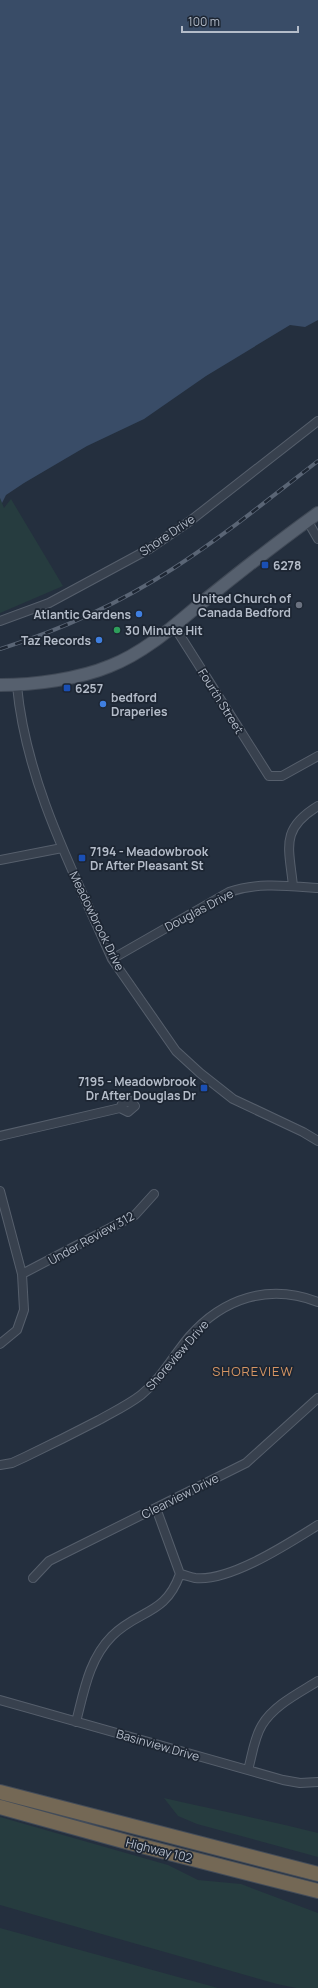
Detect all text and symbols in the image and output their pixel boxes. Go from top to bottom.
scale bar [182,8,298,34]
text: 100 m [188,13,220,30]
street label: Shore Drive [136,510,198,560]
place label: 6278 [273,557,301,574]
marker: 6278 [260,560,270,570]
place label: United Church of Canada Bedford [192,590,291,621]
marker: United Church of Canada Bedford [294,600,304,610]
place label: Atlantic Gardens [34,606,131,623]
marker: Atlantic Gardens [134,609,144,619]
place label: 30 Minute Hit [125,622,203,639]
marker: 30 Minute Hit [112,625,122,635]
place label: Taz Records [21,632,91,649]
marker: Taz Records [94,635,104,645]
street label: Fourth Street [194,665,248,737]
place label: 6257 [75,680,103,697]
marker: 6257 [62,683,72,693]
place label: bedford Draperies [111,689,168,720]
marker: bedford Draperies [98,699,108,709]
place label: 7194 - Meadowbrook Dr After Pleasant St [90,843,209,874]
marker: 7194 - Meadowbrook Dr After Pleasant St [77,853,87,863]
street label: Meadowbrook Drive [66,868,128,974]
street label: Douglas Drive [162,885,236,935]
place label: 7195 - Meadowbrook Dr After Douglas Dr [78,1073,197,1104]
marker: 7195 - Meadowbrook Dr After Douglas Dr [199,1083,209,1093]
street label: Under Review 312 [45,1207,137,1269]
street label: Shoreview Drive [142,1316,212,1394]
district label: SHOREVIEW [212,1362,294,1380]
street label: Clearview Drive [138,1469,222,1523]
street label: Basinview Drive [115,1725,201,1765]
street label: Highway 102 [124,1834,194,1867]

